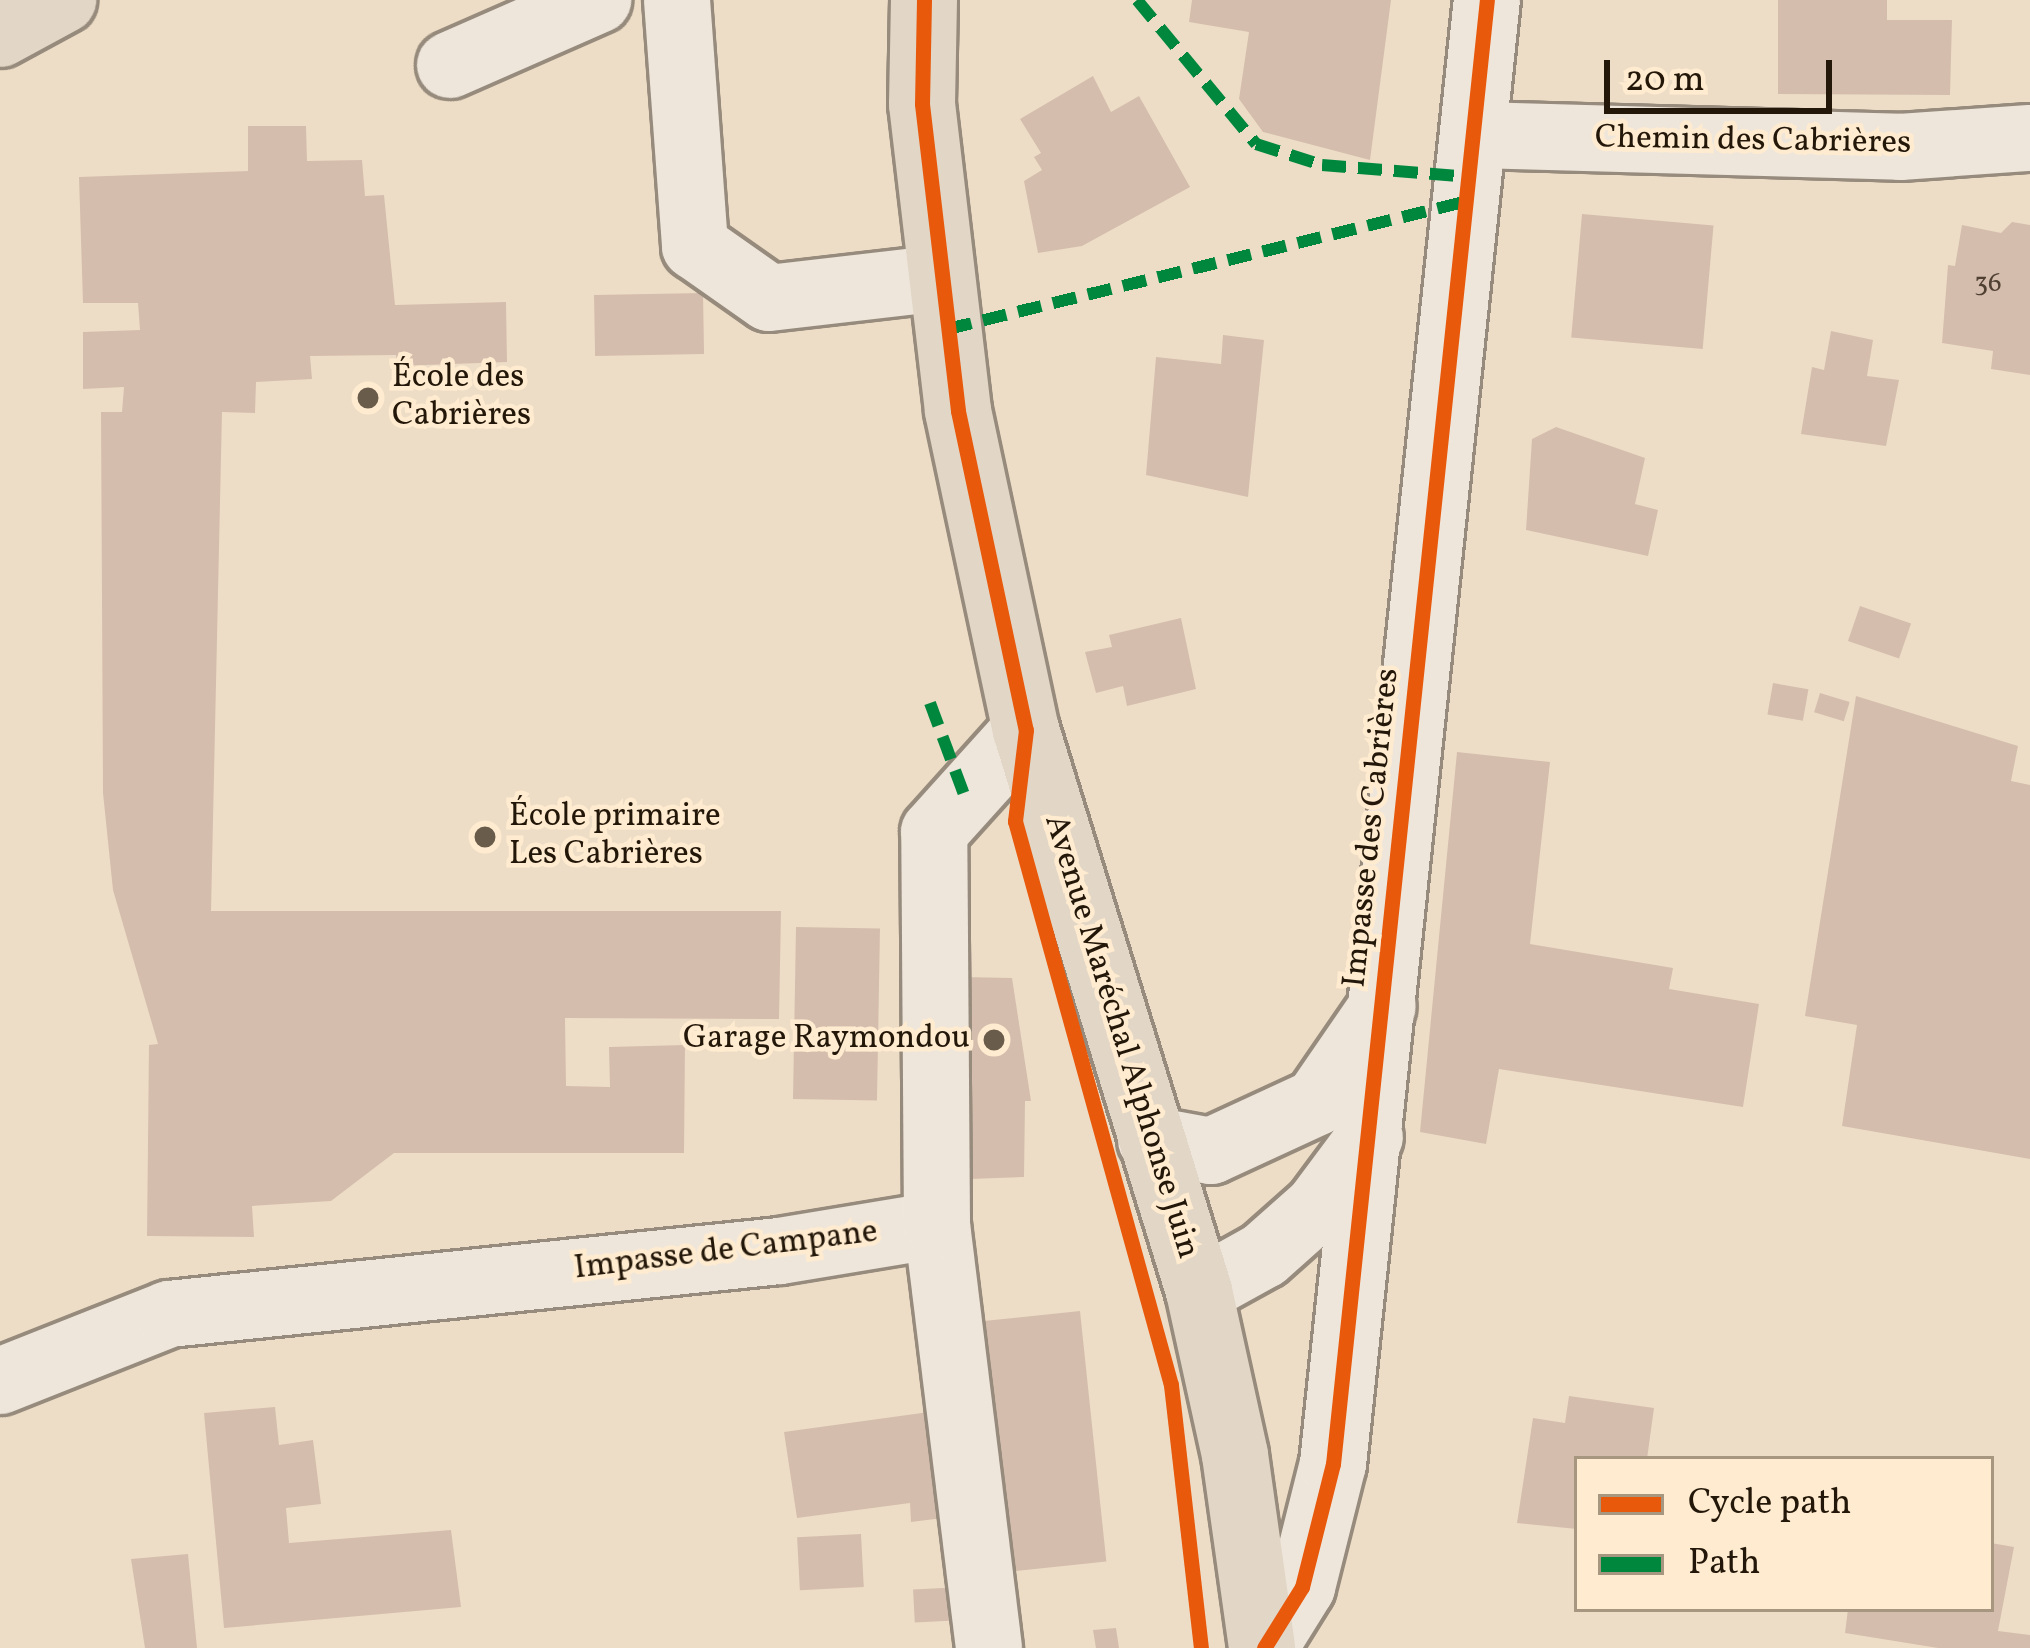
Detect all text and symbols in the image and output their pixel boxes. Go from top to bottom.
scale bar [1610,36,1838,110]
text: 20 m [1625,56,1705,106]
street label: Chemin des Cabrières [1595,119,1911,165]
house number: 36 [1974,269,2002,301]
place label: École des Cabrières [392,359,531,437]
marker: École des Cabrières [355,385,381,411]
street label: Impasse des Cabrières [1337,666,1409,990]
place label: École primaire Les Cabrières [509,798,721,876]
street label: Avenue Maréchal Alphonse Juin [1034,810,1206,1264]
marker: École primaire Les Cabrières [472,824,498,850]
place label: Garage Raymondou [683,1020,970,1060]
marker: Garage Raymondou [981,1027,1007,1053]
street label: Impasse de Campane [572,1214,880,1290]
legend [1574,1456,1994,1612]
text: Cycle path [1688,1479,1852,1529]
text: Path [1688,1539,1760,1589]

